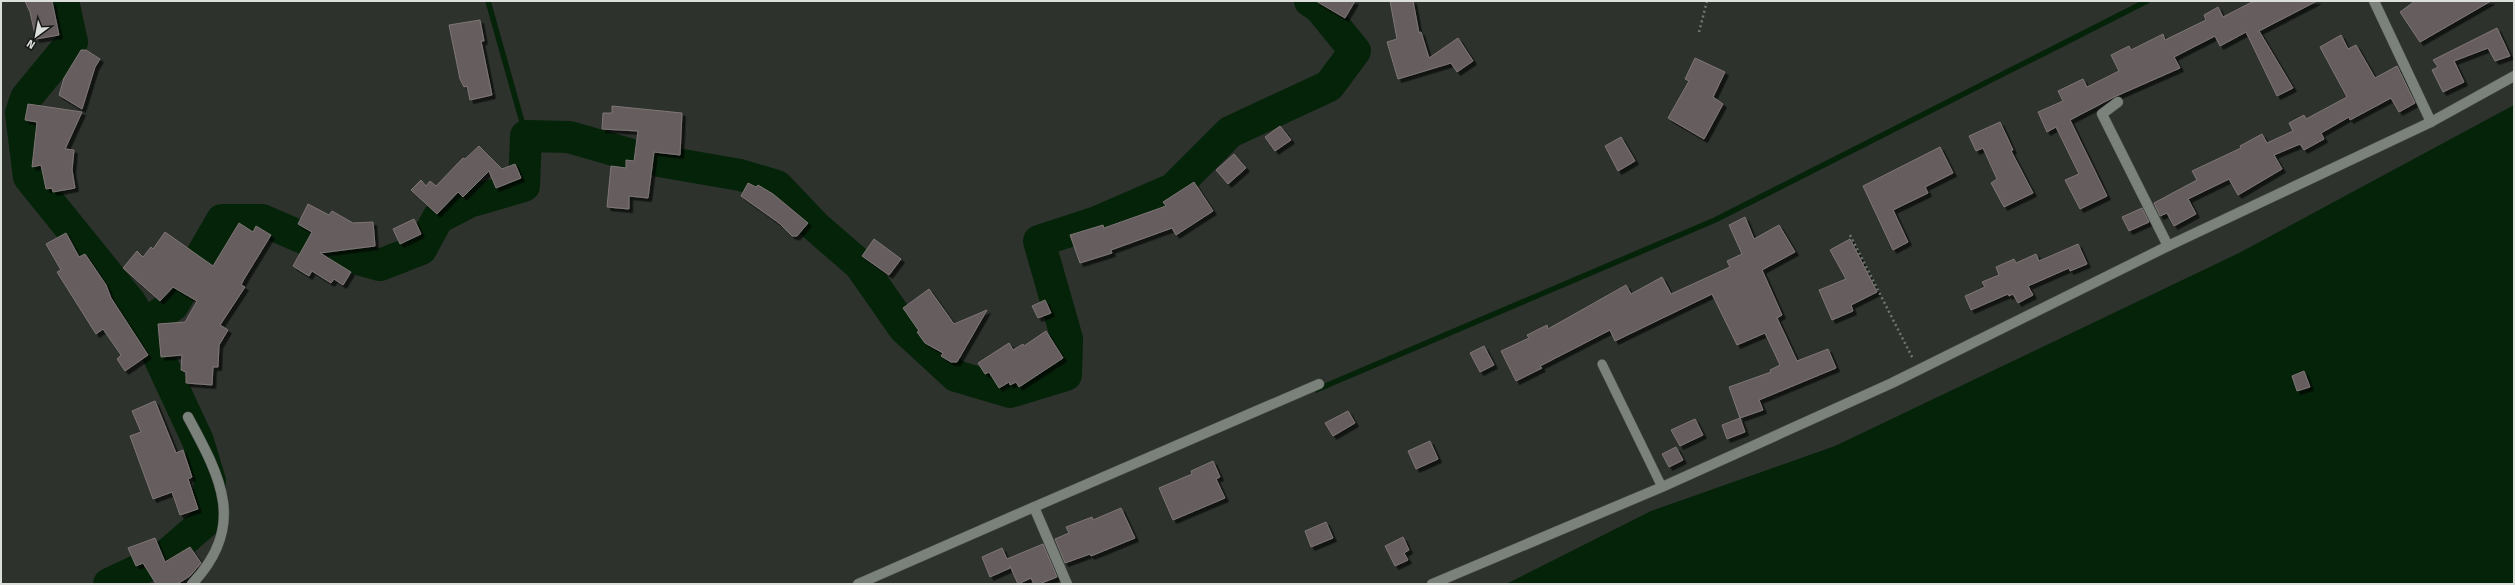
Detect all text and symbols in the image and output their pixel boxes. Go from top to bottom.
north arrow [16,16,56,56]
text: N [24,37,38,52]

